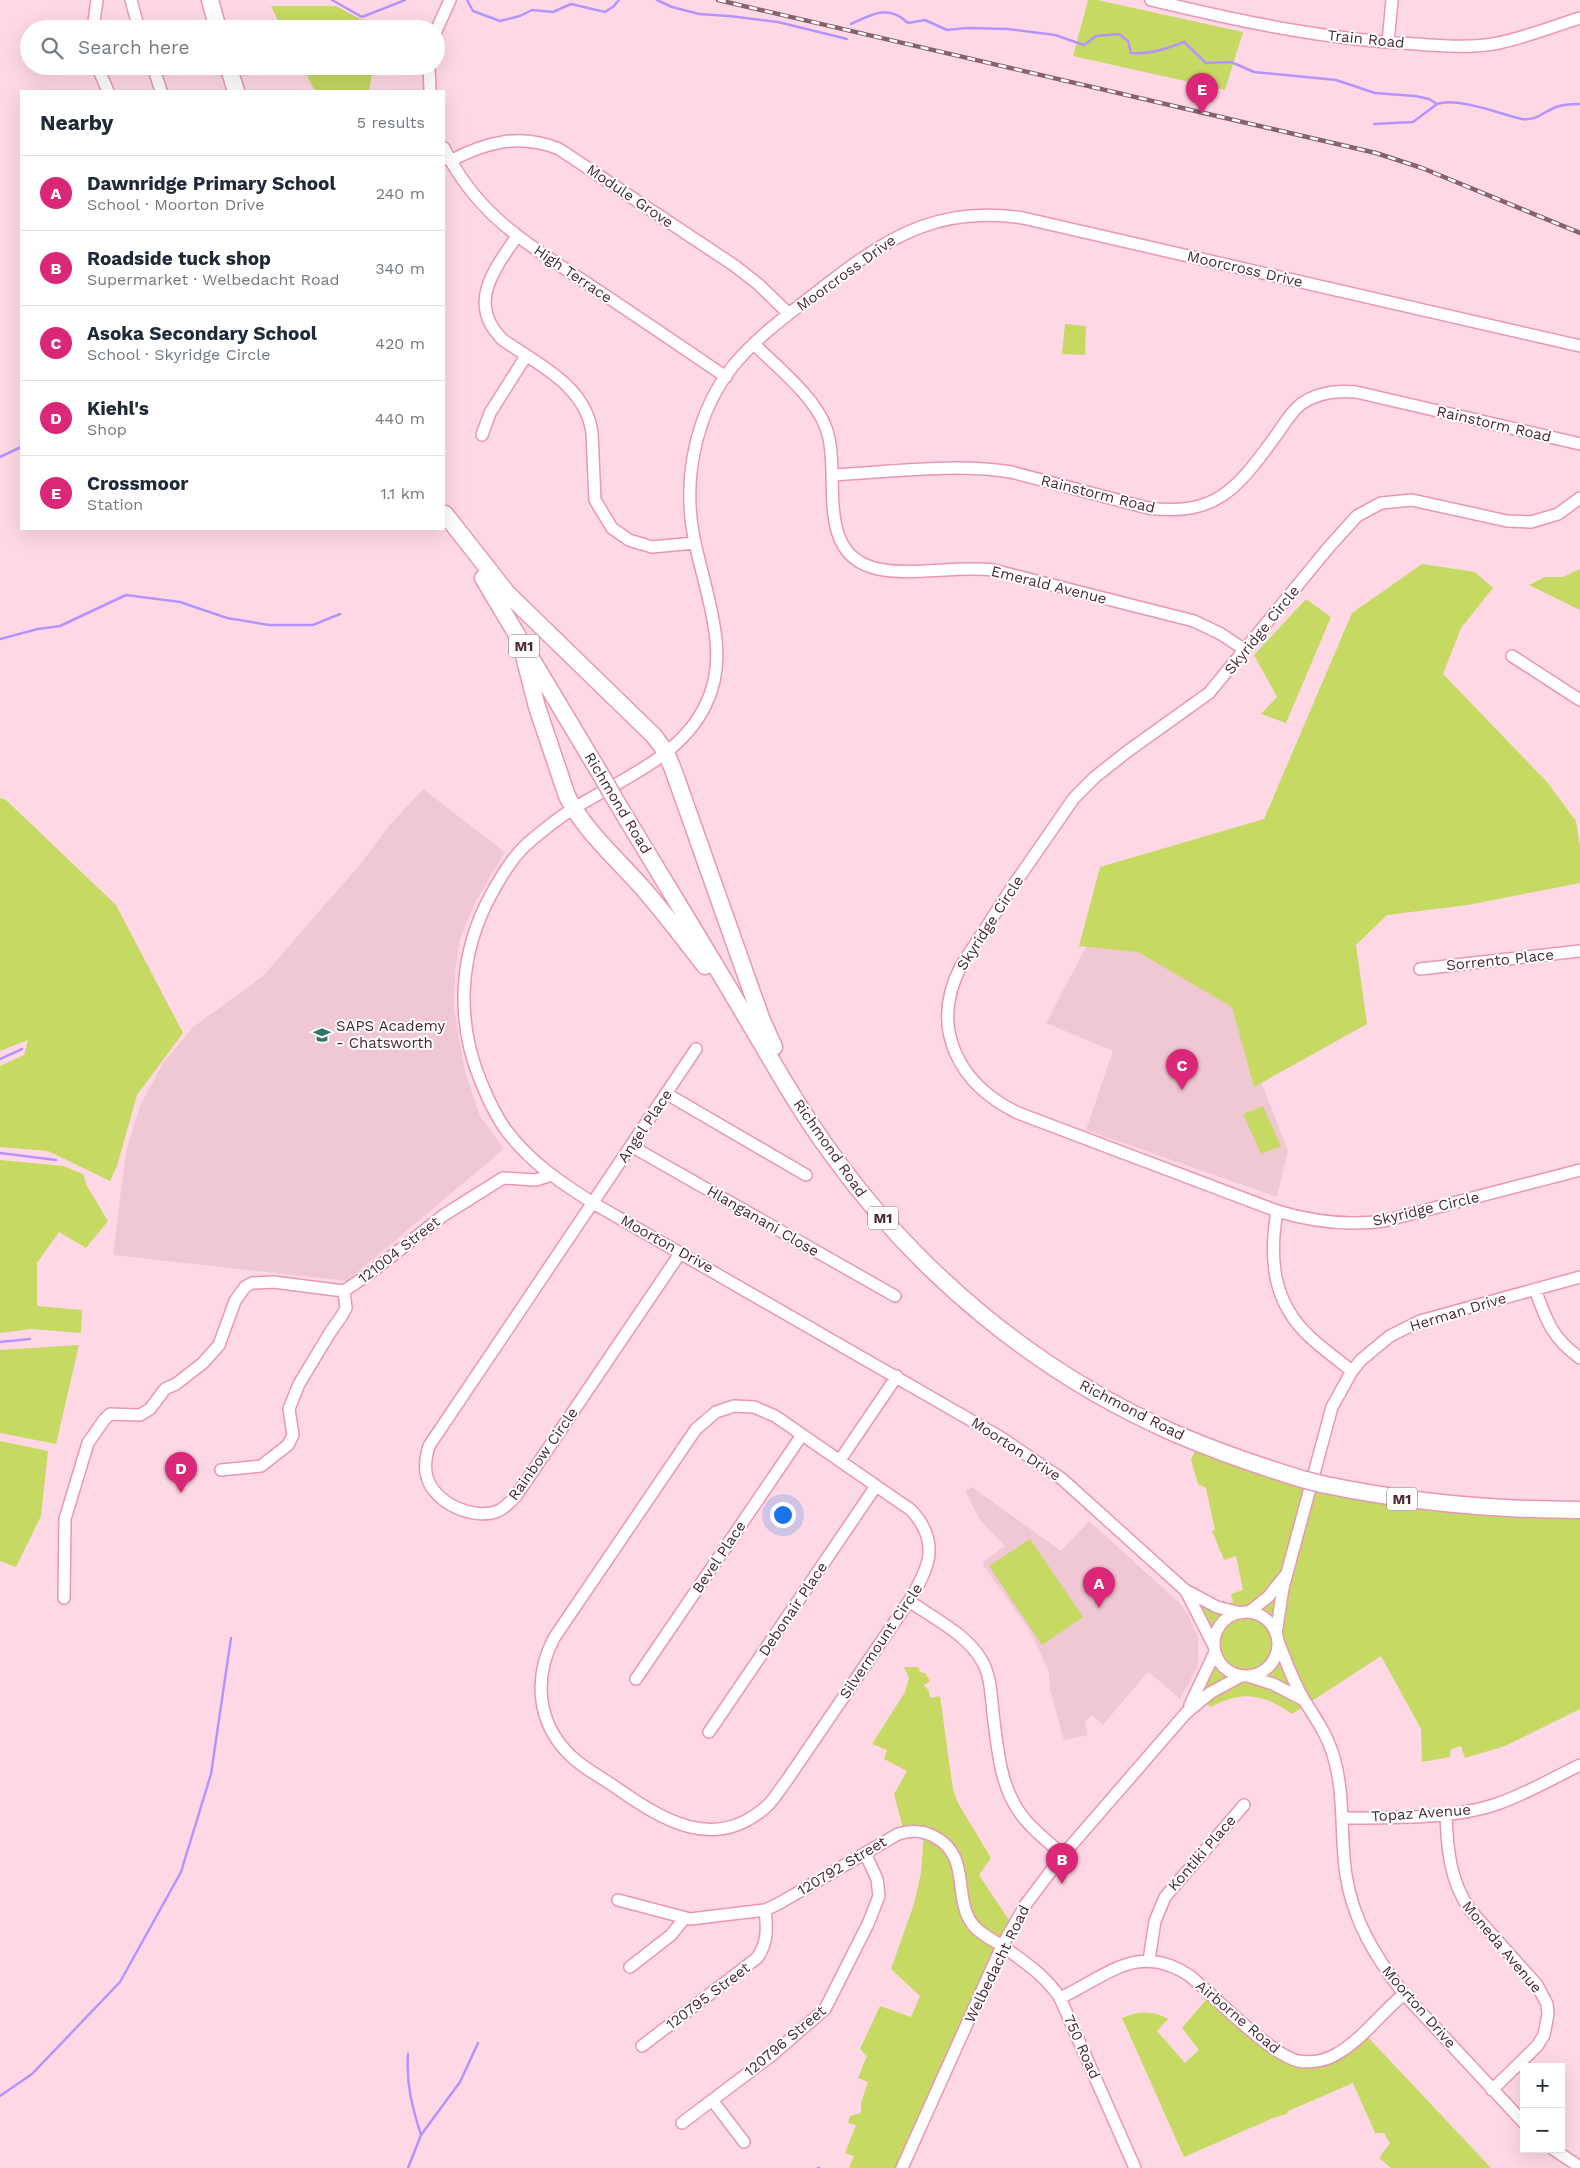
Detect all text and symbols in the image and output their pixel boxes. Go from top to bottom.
search box [20,20,445,75]
street label: Train Road [1327,26,1405,52]
icon: search [38,34,66,62]
text: Search here [78,36,189,59]
pin: E [1186,73,1218,114]
text: Nearby [40,110,113,135]
text: 5 results [357,113,425,132]
street label: Module Grove [583,160,677,232]
text: Dawnridge Primary School [87,172,336,195]
text: A [51,184,61,203]
text: 240 m [376,184,425,203]
text: School · Moorton Drive [87,195,264,214]
street label: Moorcross Drive [793,231,899,315]
street label: High Terrace [530,241,616,307]
text: Roadside tuck shop [87,247,271,270]
street label: Moorcross Drive [1185,247,1305,291]
text: B [51,259,61,278]
text: 340 m [375,259,425,278]
text: Supermarket · Welbedacht Road [87,270,340,289]
text: Asoka Secondary School [87,322,317,345]
text: C [51,334,61,353]
text: 420 m [375,334,425,353]
text: School · Skyridge Circle [87,345,270,364]
text: Kiehl's [87,397,149,420]
street label: Rainstorm Road [1435,402,1553,446]
text: D [50,409,62,428]
text: 440 m [375,409,425,428]
text: Shop [87,420,127,439]
street label: Rainstorm Road [1039,471,1157,517]
text: Crossmoor [87,472,188,495]
text: E [51,484,61,503]
text: 1.1 km [380,484,425,503]
text: Station [87,495,143,514]
street label: Emerald Avenue [989,562,1109,608]
street label: Skyridge Circle [1221,582,1303,678]
road number: M1 [509,634,539,658]
street label: Richmond Road [581,749,655,857]
street label: Skyridge Circle [953,872,1027,974]
street label: Sorrento Place [1445,945,1555,975]
place label: SAPS Academy - Chatsworth [336,1017,445,1052]
school or university icon: SAPS Academy - Chatsworth [312,1025,332,1045]
pin: C [1166,1049,1198,1090]
street label: Angel Place [614,1086,676,1166]
street label: Richmond Road [790,1096,870,1200]
street label: Hlanganani Close [704,1182,822,1260]
street label: Skyridge Circle [1371,1188,1481,1230]
road number: M1 [868,1206,898,1230]
street label: Moorton Drive [617,1211,717,1277]
street label: 121004 Street [355,1212,444,1287]
street label: Herman Drive [1407,1289,1509,1335]
street label: Richmond Road [1077,1376,1187,1444]
street label: Rainbow Circle [504,1404,582,1504]
street label: Moorton Drive [968,1413,1064,1485]
pin: D [165,1452,197,1493]
road number: M1 [1387,1488,1417,1510]
your location [770,1502,796,1528]
street label: Bevel Place [688,1517,750,1597]
street label: Debonair Place [755,1558,831,1660]
pin: A [1083,1567,1115,1608]
street label: Silvermount Circle [836,1580,926,1702]
street label: Topaz Avenue [1371,1801,1471,1825]
street label: Kontiki Place [1164,1811,1240,1895]
street label: 120792 Street [794,1832,890,1900]
pin: B [1046,1843,1078,1884]
street label: Moneda Avenue [1458,1897,1546,1997]
street label: Welbedacht Road [961,1902,1033,2026]
street label: 120795 Street [663,1958,754,2033]
street label: Moorton Drive [1378,1962,1460,2052]
street label: Airborne Road [1192,1977,1284,2057]
street label: 120796 Street [741,2001,830,2080]
street label: 750 Road [1060,2012,1104,2082]
map controls [1520,2063,1565,2153]
button: + [1520,2063,1565,2108]
button: − [1520,2108,1565,2153]

